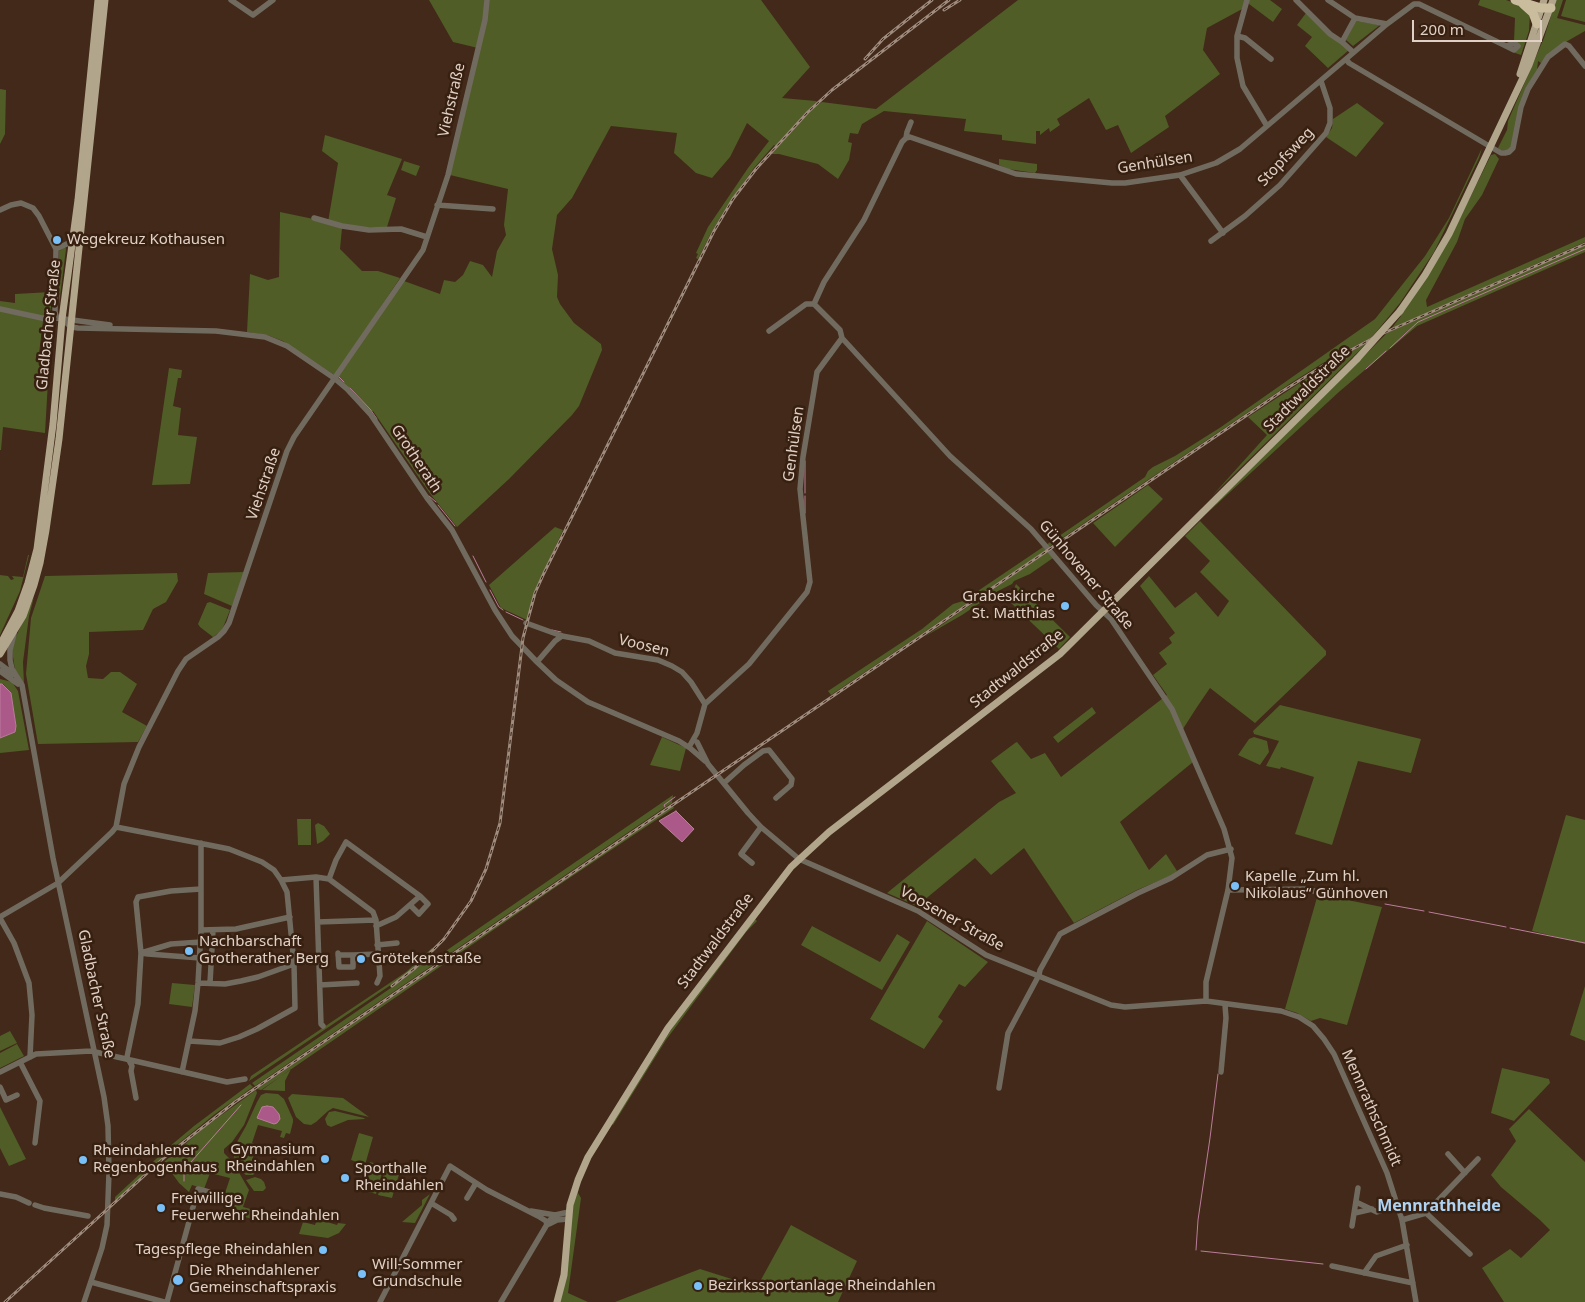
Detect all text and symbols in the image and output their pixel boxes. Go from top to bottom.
scale bar [1415,10,1545,42]
text: 200 m [1420,19,1464,39]
street label: Viehstraße [435,61,469,139]
street label: Stopfsweg [1254,124,1318,190]
street label: Genhülsen [1116,148,1194,178]
place label: Wegekreuz Kothausen [67,231,225,249]
marker: Wegekreuz Kothausen [51,234,63,246]
street label: Gladbacher Straße [33,259,65,391]
street label: Stadtwaldstraße [1260,342,1354,436]
street label: Genhülsen [780,405,808,483]
street label: Grotherath [387,422,445,496]
street label: Viehstraße [243,445,285,523]
street label: Günhovener Straße [1035,517,1137,633]
place label: Grabeskirche St. Matthias [962,588,1055,623]
marker: Grabeskirche St. Matthias [1059,600,1071,612]
street label: Stadtwaldstraße [967,626,1067,712]
street label: Voosen [617,631,671,661]
place label: Kapelle „Zum hl. Nikolaus“ Günhoven [1245,868,1388,903]
marker: Kapelle „Zum hl. Nikolaus“ Günhoven [1229,880,1241,892]
street label: Voosener Straße [897,883,1007,955]
street label: Stadtwaldstraße [674,890,758,992]
street label: Gladbacher Straße [74,928,118,1060]
place label: Nachbarschaft Grotherather Berg [199,933,329,968]
marker: Nachbarschaft Grotherather Berg [183,945,195,957]
place label: Grötekenstraße [371,950,481,968]
marker: Grötekenstraße [355,953,367,965]
street label: Mennrathschmidt [1337,1047,1405,1169]
place label: Gymnasium Rheindahlen [226,1141,315,1176]
place label: Rheindahlener Regenbogenhaus [93,1142,217,1177]
marker: Gymnasium Rheindahlen [319,1153,331,1165]
marker: Rheindahlener Regenbogenhaus [77,1154,89,1166]
place label: Sporthalle Rheindahlen [355,1160,444,1195]
marker: Sporthalle Rheindahlen [339,1172,351,1184]
place label: Freiwillige Feuerwehr Rheindahlen [171,1190,339,1225]
district label: Mennrathheide [1377,1196,1501,1216]
marker: Freiwillige Feuerwehr Rheindahlen [155,1202,167,1214]
place label: Tagespflege Rheindahlen [136,1241,313,1259]
marker: Tagespflege Rheindahlen [317,1244,329,1256]
place label: Will-Sommer Grundschule [372,1256,462,1291]
place label: Die Rheindahlener Gemeinschaftspraxis [189,1262,336,1297]
marker: Will-Sommer Grundschule [356,1268,368,1280]
marker: Die Rheindahlener Gemeinschaftspraxis [171,1273,185,1287]
place label: Bezirkssportanlage Rheindahlen [708,1277,936,1295]
marker: Bezirkssportanlage Rheindahlen [692,1280,704,1292]

